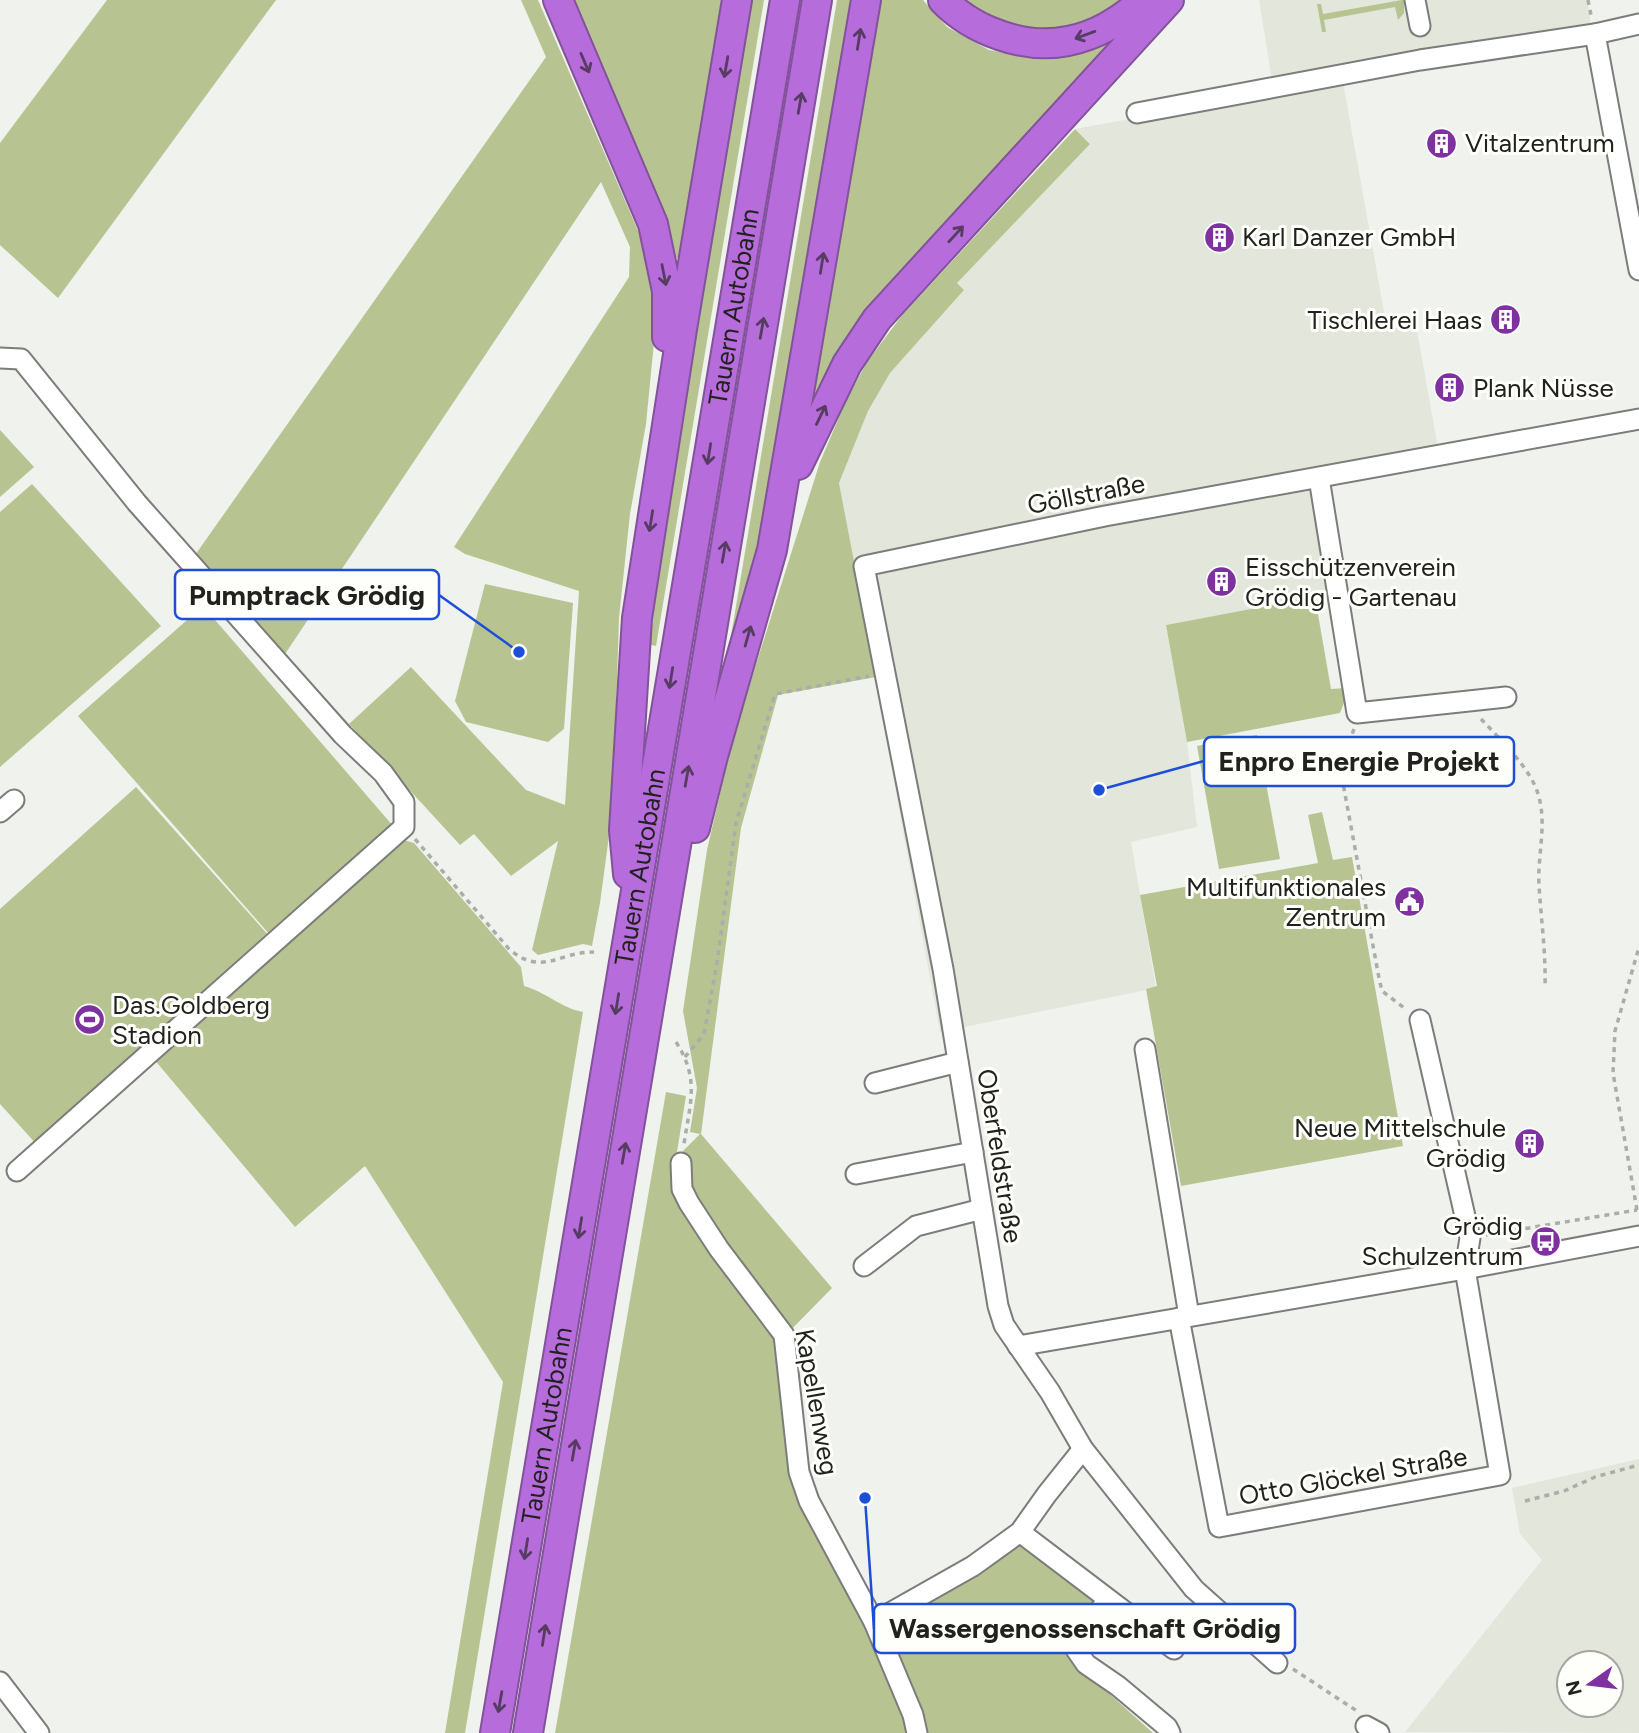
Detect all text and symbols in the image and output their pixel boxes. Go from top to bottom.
one-way arrow [853,28,866,50]
one-way arrow [1075,30,1097,42]
one-way arrow [579,51,592,73]
one-way arrow [719,55,732,78]
one-way arrow [794,92,807,115]
building icon: Vitalzentrum [1425,126,1459,160]
place label: Vitalzentrum [1465,127,1615,159]
street label: Tauern Autobahn [701,206,766,408]
building icon: Karl Danzer GmbH [1202,220,1236,254]
place label: Karl Danzer GmbH [1242,221,1456,253]
one-way arrow [947,226,964,243]
one-way arrow [816,252,829,275]
one-way arrow [657,264,671,286]
building icon: Tischlerei Haas [1488,303,1522,337]
place label: Tischlerei Haas [1307,304,1482,336]
one-way arrow [756,317,769,339]
building icon: Plank Nüsse [1433,371,1467,405]
place label: Plank Nüsse [1473,372,1614,404]
one-way arrow [815,405,829,426]
one-way arrow [702,442,715,465]
street label: Göllstraße [1024,467,1148,521]
one-way arrow [644,509,657,532]
one-way arrow [718,541,731,564]
place label: Eisschützenverein Grödig - Gartenau [1245,551,1457,613]
building icon: Eisschützenverein Grödig - Gartenau [1205,565,1239,599]
callout: Pumptrack Grödig [175,570,439,619]
text: Pumptrack Grödig [189,578,425,612]
one-way arrow [743,625,756,647]
one-way arrow [664,666,677,689]
callout: Enpro Energie Projekt [1204,737,1514,786]
text: Enpro Energie Projekt [1218,744,1500,778]
one-way arrow [681,765,694,788]
street label: Tauern Autobahn [608,766,672,968]
place label: Multifunktionales Zentrum [1186,871,1386,933]
public building icon: Multifunktionales Zentrum [1392,885,1426,919]
place label: Das.Goldberg Stadion [112,989,270,1051]
one-way arrow [610,992,623,1014]
sports icon: Das.Goldberg Stadion [72,1003,106,1037]
street label: Oberfeldstraße [970,1067,1030,1245]
place label: Neue Mittelschule Grödig [1294,1112,1506,1174]
building icon: Neue Mittelschule Grödig [1512,1126,1546,1160]
one-way arrow [618,1142,631,1165]
place label: Grödig Schulzentrum [1362,1210,1523,1272]
one-way arrow [573,1216,586,1239]
bus stop icon: Grödig Schulzentrum [1529,1224,1563,1258]
street label: Tauern Autobahn [514,1324,579,1526]
street label: Kapellenweg [788,1326,846,1478]
one-way arrow [568,1439,581,1462]
street label: Otto Glöckel Straße [1236,1440,1470,1512]
one-way arrow [519,1537,532,1560]
callout: Wassergenossenschaft Grödig [874,1604,1295,1653]
text: Wassergenossenschaft Grödig [889,1611,1281,1645]
one-way arrow [538,1624,551,1647]
north arrow [1555,1649,1625,1719]
text: N [1561,1678,1587,1698]
one-way arrow [493,1690,506,1713]

